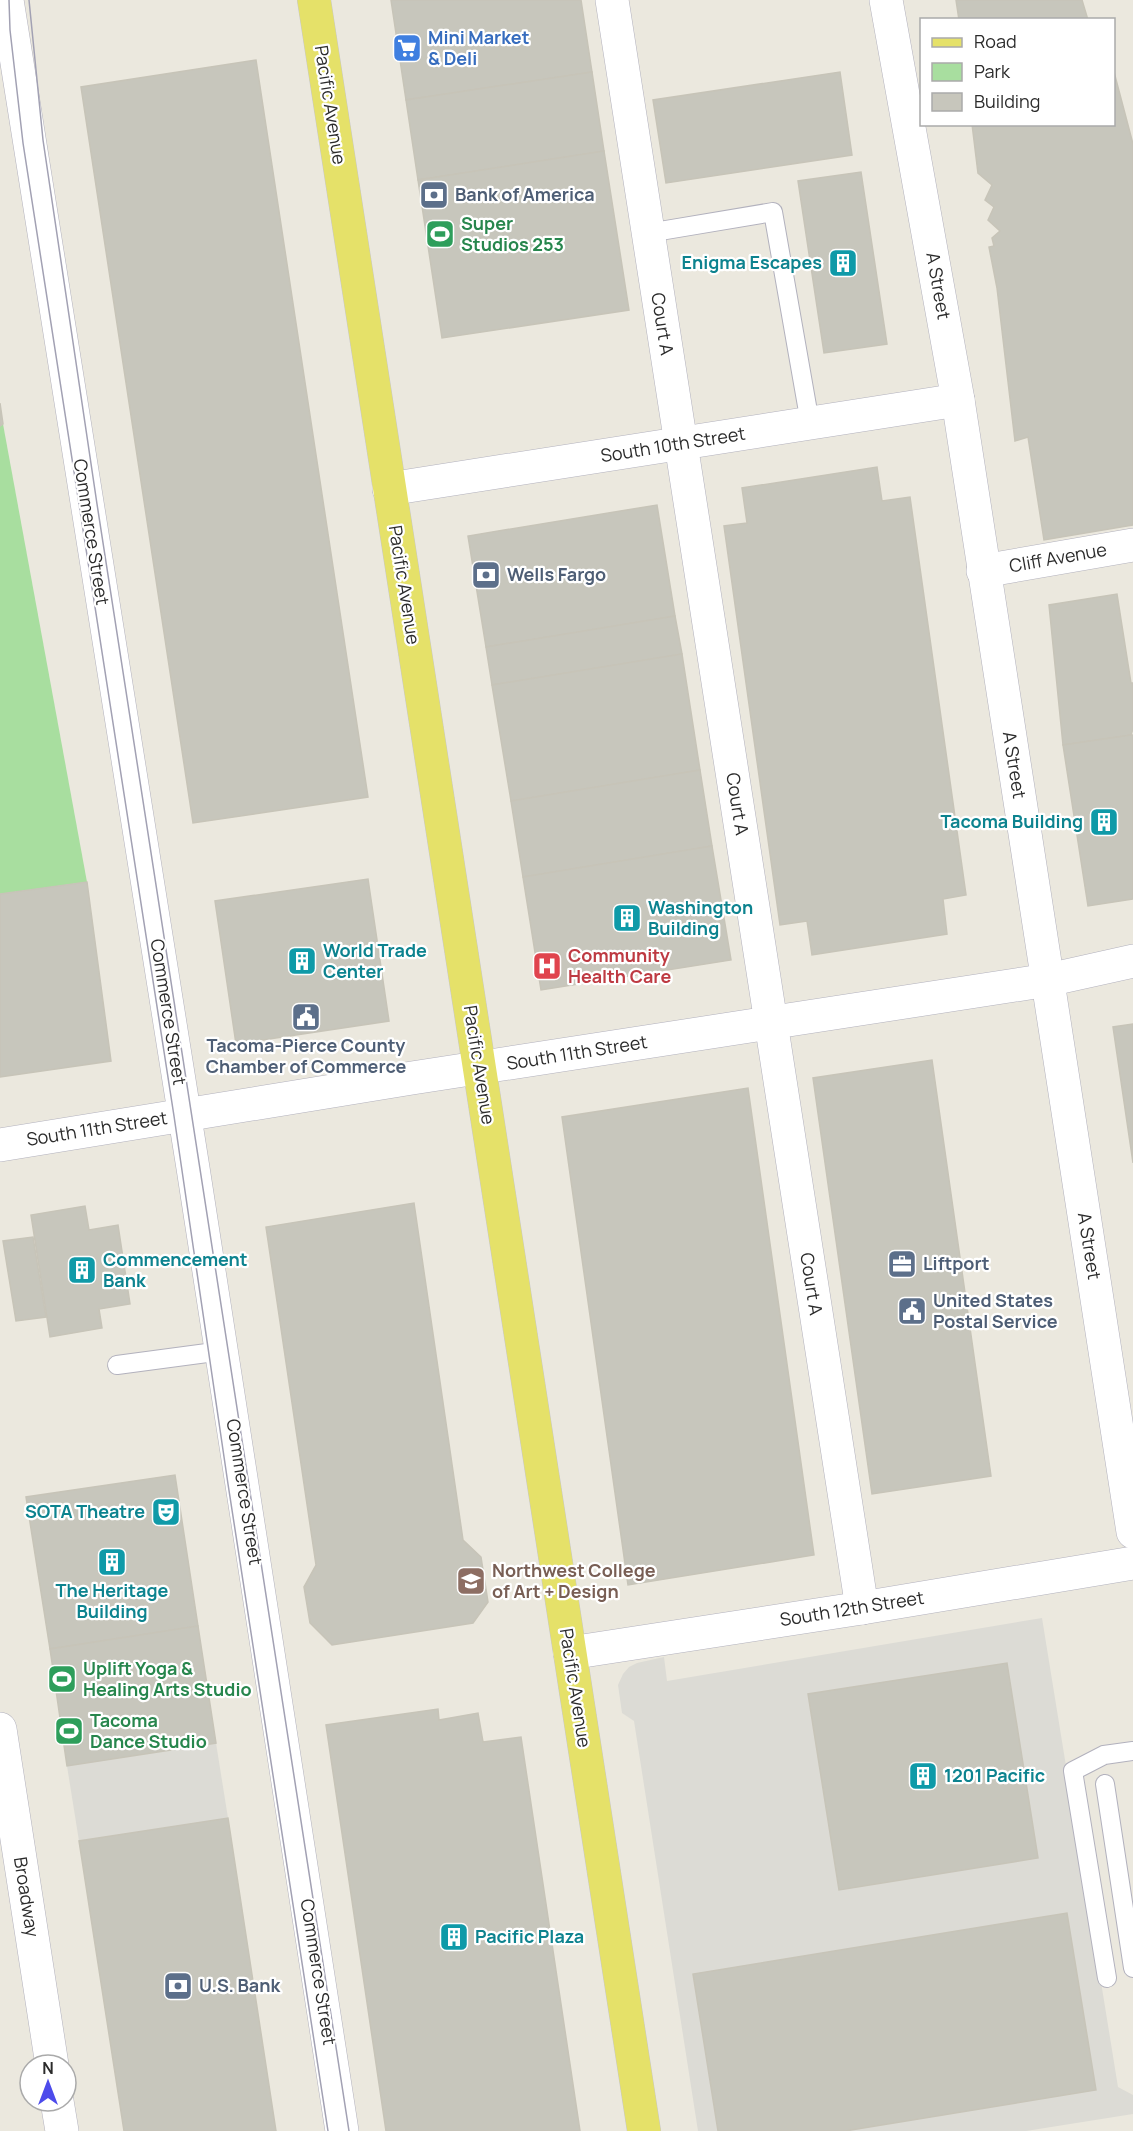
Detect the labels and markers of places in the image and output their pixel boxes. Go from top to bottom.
place label: Mini Market & Deli [428,25,529,70]
supermarket icon: Mini Market & Deli [391,32,423,64]
bank icon: Bank of America [418,179,450,211]
place label: Bank of America [455,182,595,206]
place label: Super Studios 253 [461,211,564,256]
sports icon: Super Studios 253 [424,218,456,250]
building icon: Enigma Escapes [827,247,859,279]
place label: Enigma Escapes [681,250,822,274]
bank icon: Wells Fargo [470,559,502,591]
place label: Wells Fargo [507,562,606,586]
building icon: Tacoma Building [1088,806,1120,838]
place label: Tacoma Building [940,809,1083,833]
place label: Washington Building [648,895,753,940]
building icon: Washington Building [611,902,643,934]
place label: World Trade Center [323,938,427,983]
place label: Community Health Care [568,943,671,988]
building icon: World Trade Center [286,945,318,977]
hospital icon: Community Health Care [531,950,563,982]
public building icon: Tacoma-Pierce County Chamber of Commerce [290,1001,322,1033]
place label: Tacoma-Pierce County Chamber of Commerce [206,1033,407,1078]
place label: Commencement Bank [103,1247,248,1292]
office icon: Liftport [886,1248,918,1280]
place label: Liftport [923,1251,989,1275]
building icon: Commencement Bank [66,1254,98,1286]
place label: United States Postal Service [933,1288,1058,1333]
public building icon: United States Postal Service [896,1295,928,1327]
theatre icon: SOTA Theatre [150,1496,182,1528]
place label: SOTA Theatre [25,1499,145,1523]
building icon: The Heritage Building [96,1546,128,1578]
place label: Northwest College of Art + Design [492,1558,656,1603]
school or university icon: Northwest College of Art + Design [455,1565,487,1597]
place label: The Heritage Building [56,1578,169,1623]
place label: Uplift Yoga & Healing Arts Studio [83,1656,252,1701]
sports icon: Uplift Yoga & Healing Arts Studio [46,1663,78,1695]
place label: Tacoma Dance Studio [90,1708,207,1753]
sports icon: Tacoma Dance Studio [53,1715,85,1747]
building icon: 1201 Pacific [907,1760,939,1792]
place label: 1201 Pacific [944,1763,1045,1787]
building icon: Pacific Plaza [438,1921,470,1953]
place label: Pacific Plaza [475,1924,584,1948]
bank icon: U.S. Bank [162,1970,194,2002]
place label: U.S. Bank [199,1973,281,1997]

